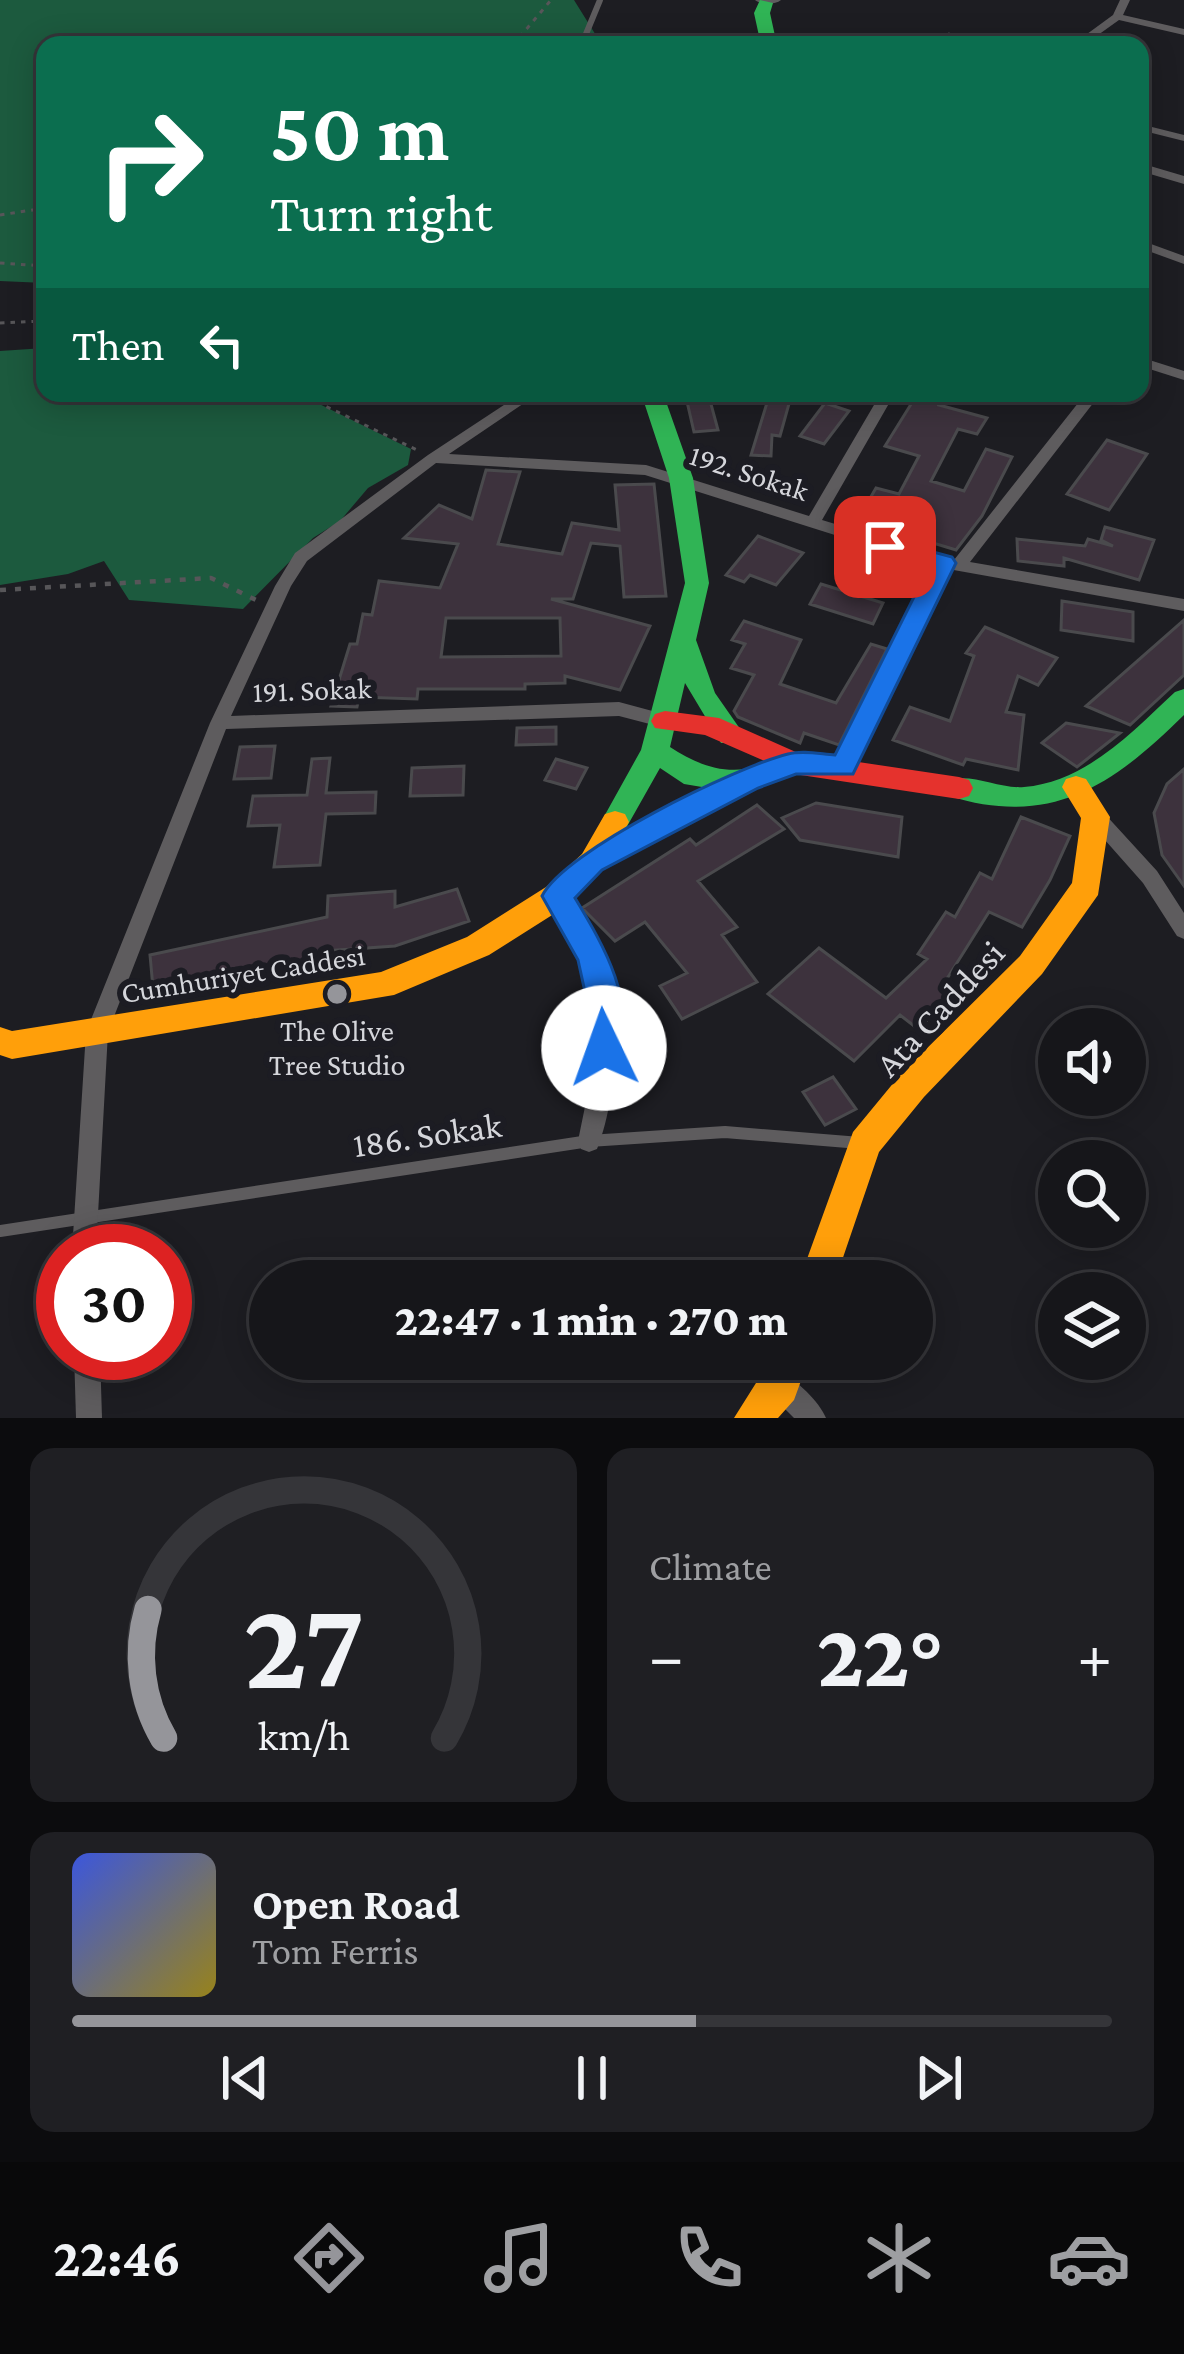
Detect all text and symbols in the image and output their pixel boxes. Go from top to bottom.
icon: right [72,84,228,240]
text: 50 m [270,85,449,178]
text: Turn right [270,183,492,243]
icon: left [189,312,255,378]
text: Then [72,320,165,370]
street label: 192. Sokak [686,438,813,507]
pin [834,496,936,598]
icon: arrive [852,514,918,580]
street label: 191. Sokak [252,671,373,708]
street label: Ata Caddesi [867,933,1012,1085]
street label: Cumhuriyet Caddesi [119,938,367,1010]
marker: The Olive Tree Studio [324,981,350,1007]
position arrow [541,985,667,1111]
map controls [1038,1008,1146,1380]
button: sound [1038,1008,1146,1116]
place label: The Olive Tree Studio [269,1014,405,1081]
street label: 186. Sokak [350,1105,505,1165]
button: search [1038,1140,1146,1248]
speed limit sign: 30 [36,1224,192,1380]
button: layers [1038,1272,1146,1380]
text: 22:47 · 1 min · 270 m [395,1295,787,1345]
text: Climate [649,1545,772,1588]
text: 27 [243,1575,364,1714]
text: 22° [817,1605,944,1705]
text: − [649,1619,684,1692]
text: + [1077,1619,1112,1692]
text: km/h [257,1712,350,1759]
text: Open Road [252,1879,460,1929]
text: Tom Ferris [252,1929,418,1972]
icon: previous [212,2045,278,2111]
icon: pause [559,2045,625,2111]
icon: next [906,2045,972,2111]
icon: directions [287,2216,371,2300]
icon: music [477,2216,561,2300]
icon: phone [667,2216,751,2300]
icon: climate [857,2216,941,2300]
icon: car [1047,2216,1131,2300]
text: 22:46 [53,2228,181,2288]

